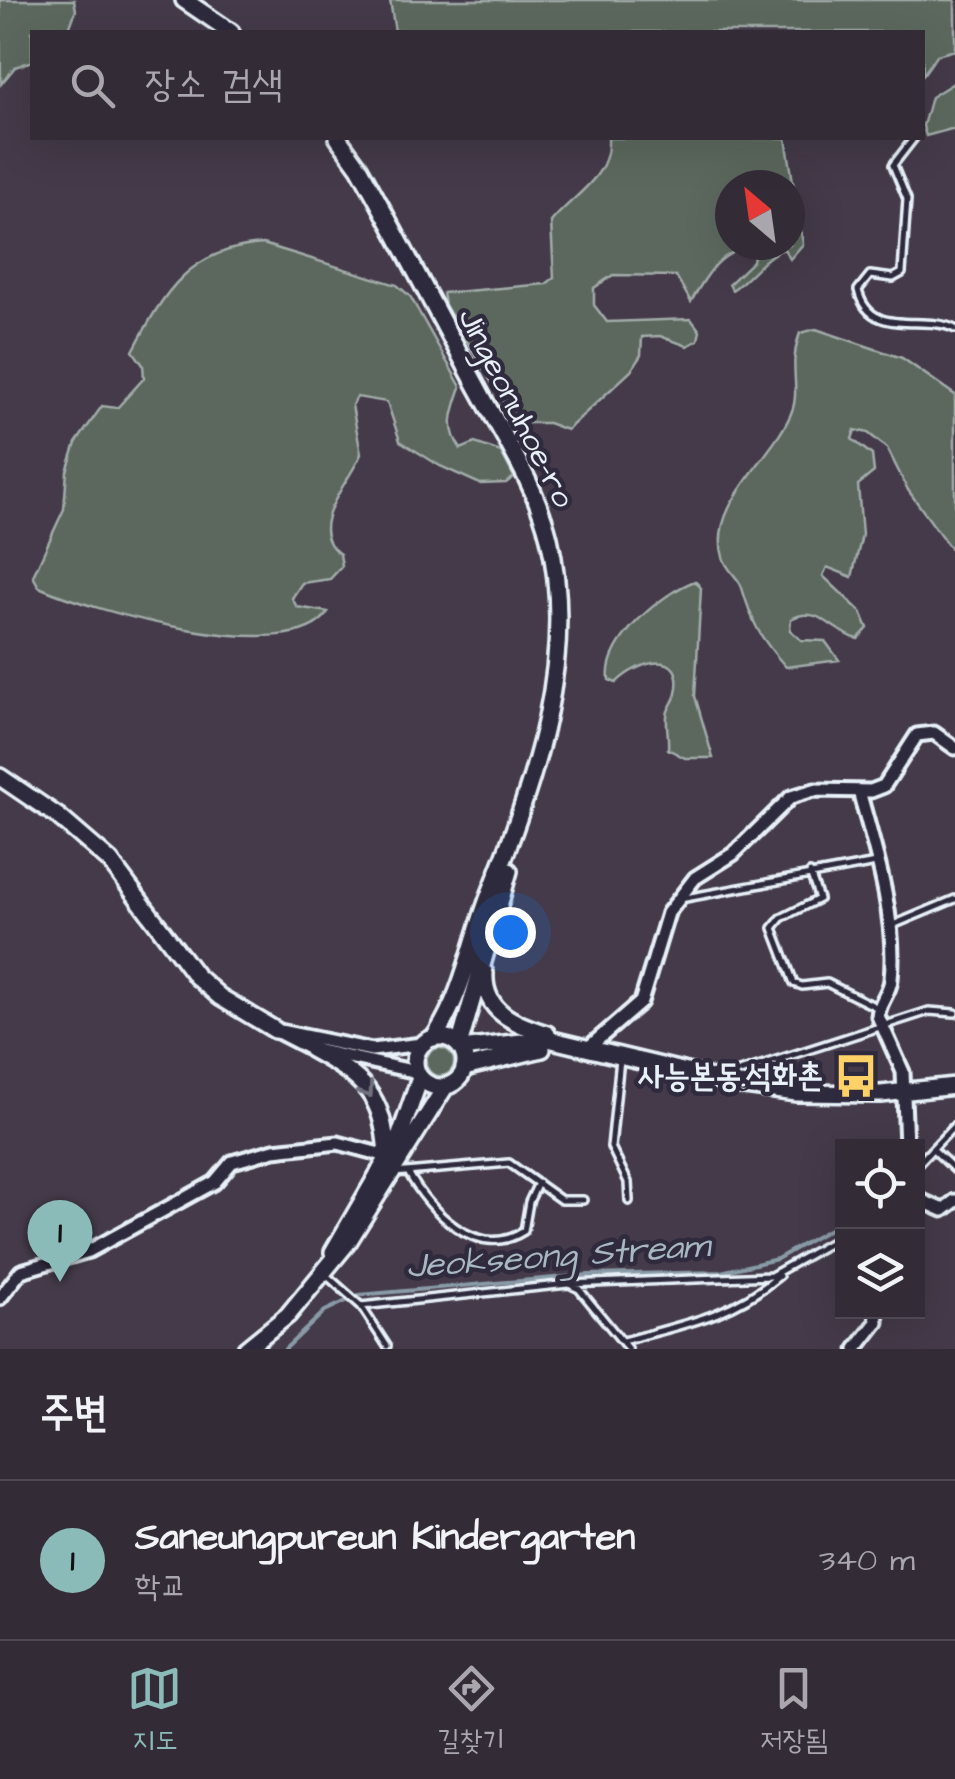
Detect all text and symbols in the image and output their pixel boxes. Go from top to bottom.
search box [30,30,925,140]
icon: search [65,58,120,113]
text: 장소 검색 [145,59,283,111]
north arrow [715,170,805,260]
street label: Jingeonuhoe-ro [446,300,586,516]
your location [485,907,536,958]
bus stop icon: 사능본동.석화촌 [832,1052,880,1100]
place label: 사능본동.석화촌 [637,1054,823,1099]
one-way arrow [355,1079,373,1098]
map controls [835,1139,925,1319]
button: locate [835,1139,925,1229]
pin: 1 [28,1200,92,1282]
water label: Jeokseong Stream [404,1221,715,1292]
button: layers [835,1229,925,1319]
text: 주변 [40,1385,108,1443]
text: Saneungpureun Kindergarten [135,1512,635,1564]
text: 1 [70,1538,75,1583]
text: 340 m [819,1538,915,1583]
text: 학교 [135,1564,187,1609]
tab: 지도 [127,1661,182,1760]
tab: 길찾기 [437,1661,505,1760]
tab: 저장됨 [760,1661,828,1760]

